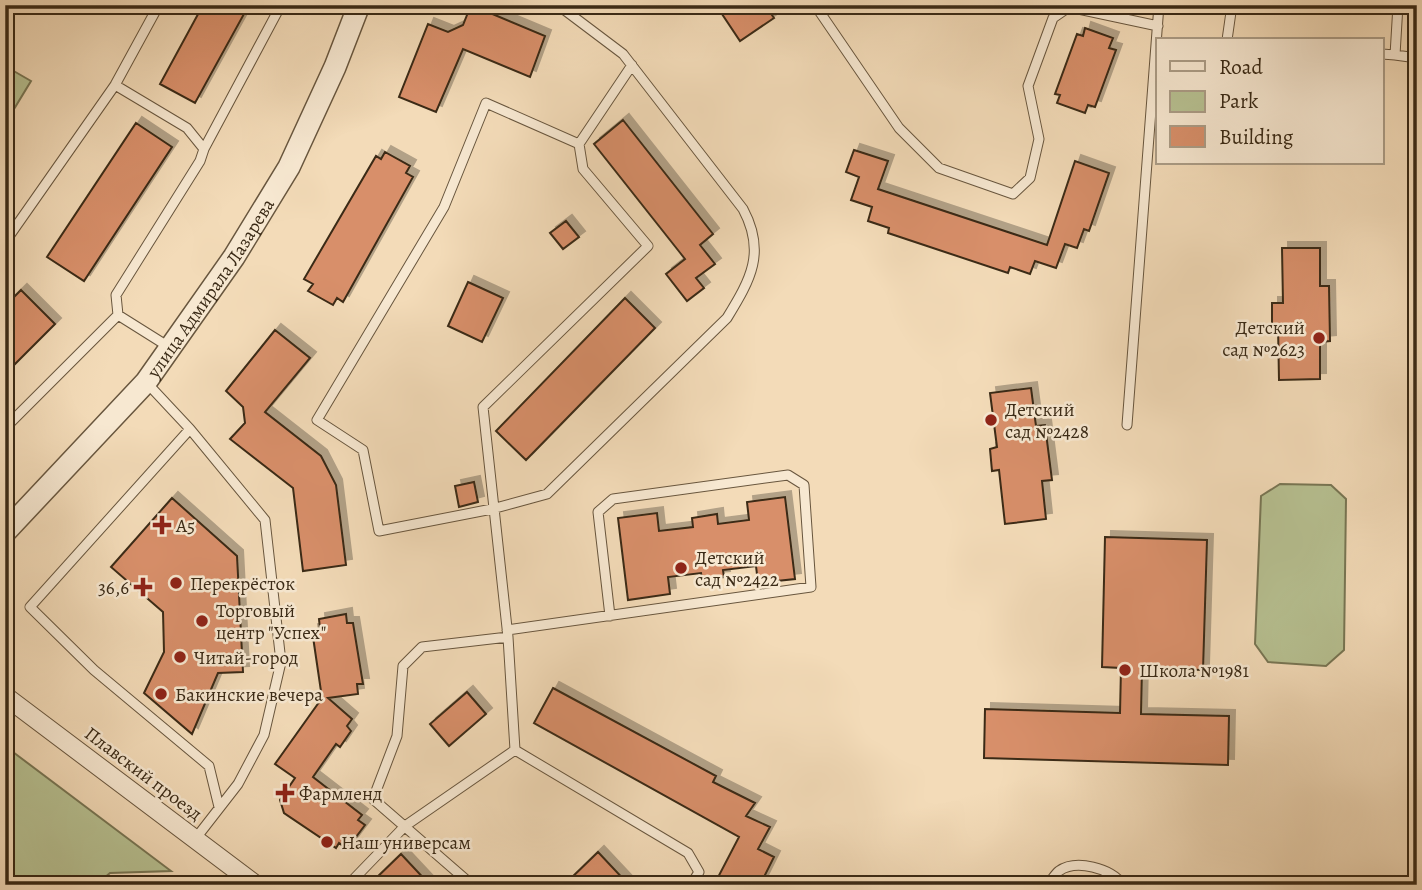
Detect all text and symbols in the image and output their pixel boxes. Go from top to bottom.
legend [1156,38,1384,164]
text: Road [1219,53,1263,81]
text: Park [1219,87,1259,115]
text: Building [1219,123,1294,151]
street label: улица Адмирала Лазарева [140,193,281,384]
place label: Детский сад №2623 [1222,315,1305,363]
marker: Детский сад №2623 [1311,330,1327,346]
place label: Детский сад №2428 [1005,397,1089,445]
marker: Детский сад №2428 [983,412,999,428]
place label: А5 [175,513,195,539]
marker: А5 [154,517,170,533]
place label: Детский сад №2422 [695,545,779,593]
marker: Детский сад №2422 [673,560,689,576]
place label: Перекрёсток [190,571,295,597]
place label: 36,6 [98,575,129,601]
marker: Перекрёсток [168,575,184,591]
marker: 36,6 [135,579,151,595]
place label: Торговый центр "Успех" [216,598,326,646]
marker: Торговый центр "Успех" [194,613,210,629]
place label: Читай-город [194,645,298,671]
marker: Читай-город [172,649,188,665]
place label: Школа №1981 [1139,658,1250,684]
marker: Школа №1981 [1117,662,1133,678]
place label: Бакинские вечера [175,682,323,708]
marker: Бакинские вечера [153,686,169,702]
street label: Плавский проезд [79,721,208,827]
place label: Фармленд [299,781,382,807]
marker: Фармленд [277,785,293,801]
place label: Наш универсам [341,830,471,856]
marker: Наш универсам [319,834,335,850]

